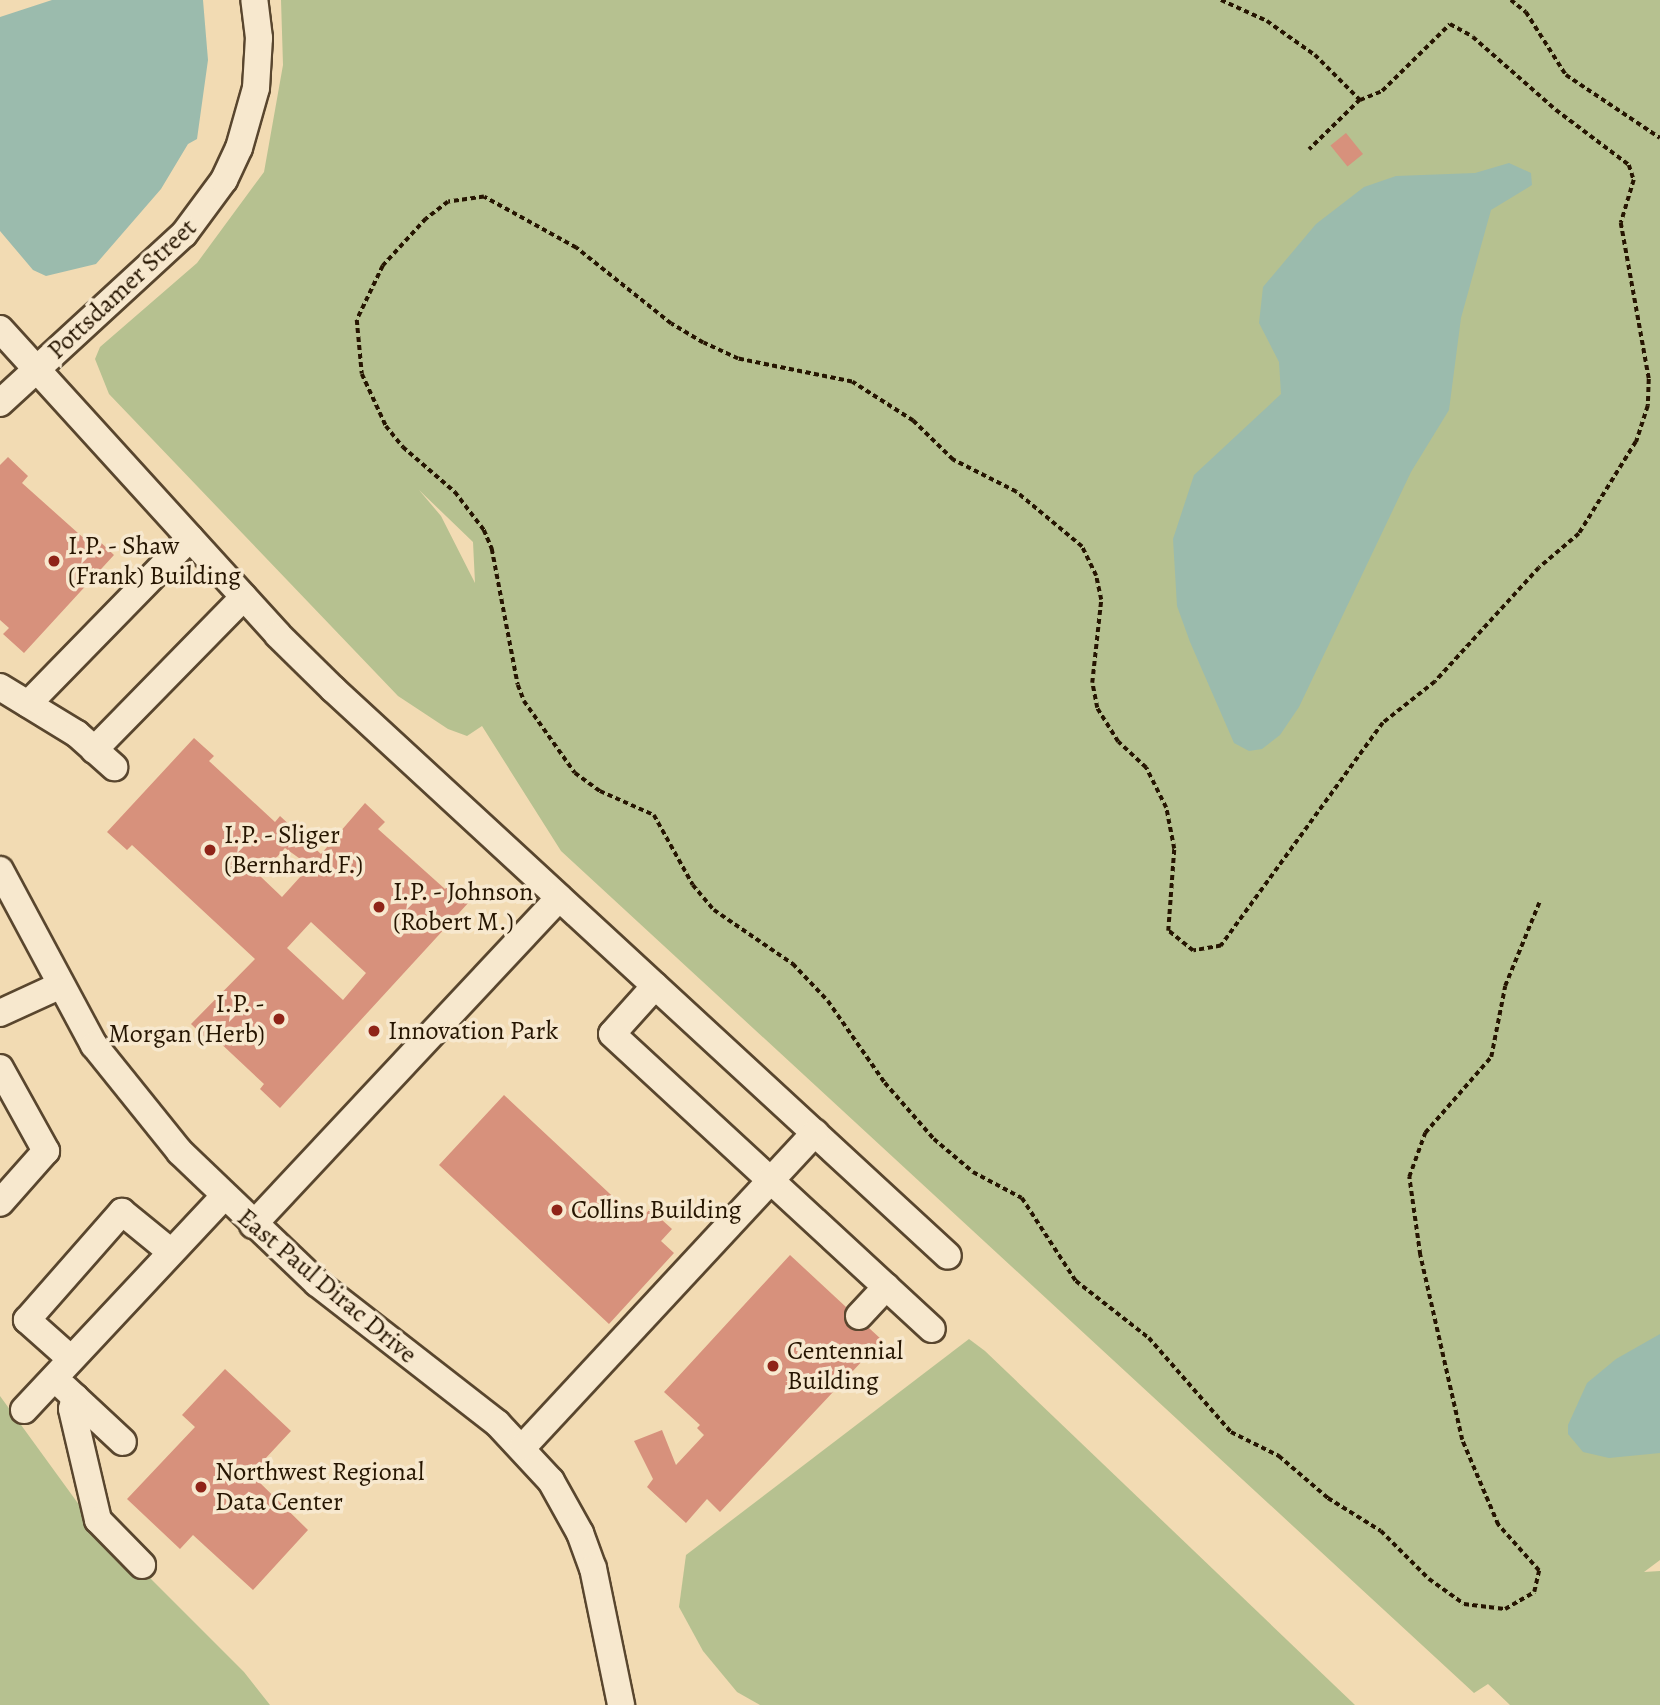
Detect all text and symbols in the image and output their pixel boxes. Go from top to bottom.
street label: Pottsdamer Street [41,212,203,366]
place label: I.P. - Shaw (Frank) Building [68,530,241,592]
marker: I.P. - Shaw (Frank) Building [46,553,62,569]
place label: I.P. - Sliger (Bernhard F.) [224,819,363,880]
marker: I.P. - Sliger (Bernhard F.) [202,842,218,858]
place label: I.P. - Johnson (Robert M.) [393,876,535,938]
marker: I.P. - Johnson (Robert M.) [371,899,387,915]
place label: I.P. - Morgan (Herb) [108,988,265,1050]
marker: I.P. - Morgan (Herb) [271,1011,287,1027]
place label: Innovation Park [388,1015,558,1047]
marker: Innovation Park [366,1023,382,1039]
place label: Collins Building [571,1194,741,1226]
street label: East Paul Dirac Drive [231,1202,423,1370]
marker: Collins Building [549,1202,565,1218]
place label: Centennial Building [787,1335,903,1396]
marker: Centennial Building [765,1358,781,1374]
place label: Northwest Regional Data Center [215,1456,424,1518]
marker: Northwest Regional Data Center [193,1479,209,1495]

